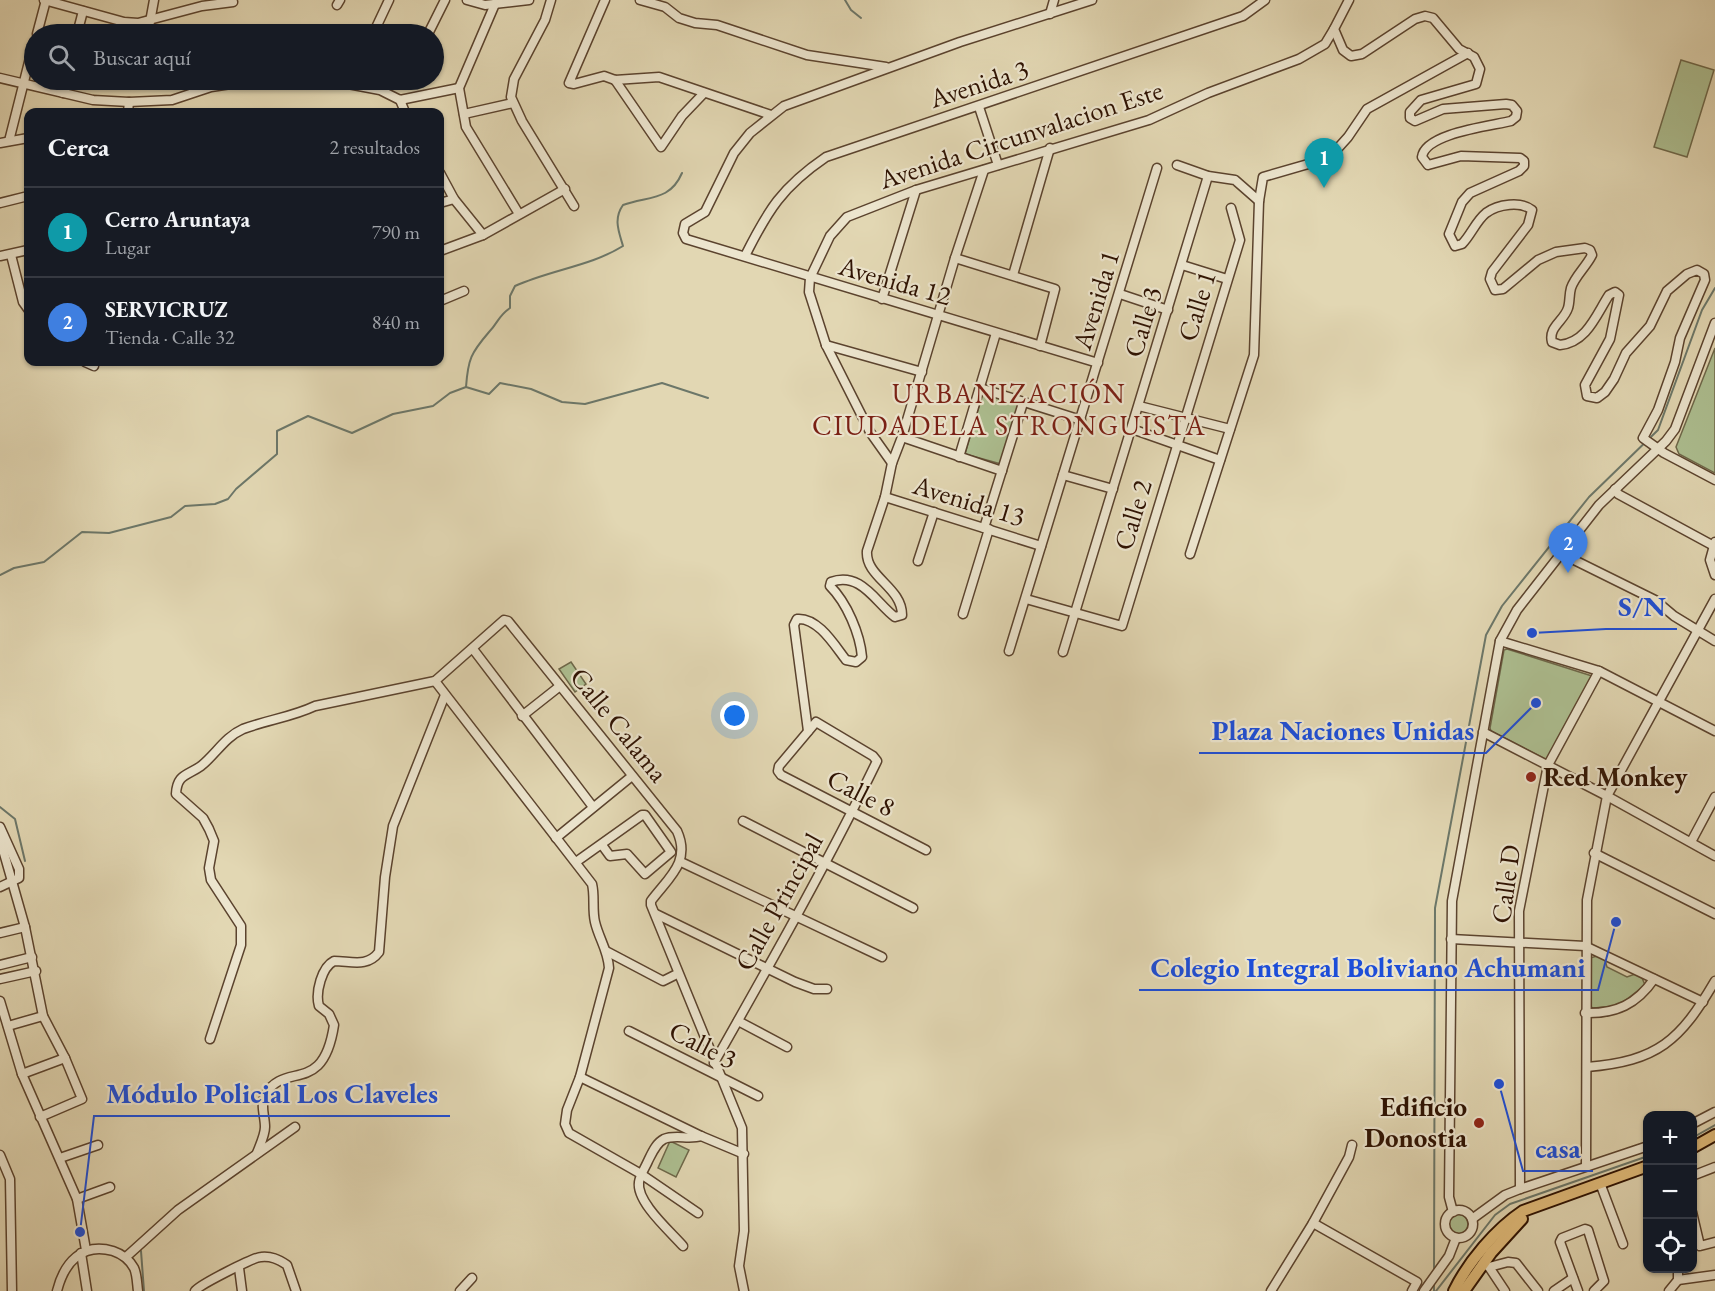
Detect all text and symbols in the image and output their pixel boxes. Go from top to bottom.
search box [24,24,444,90]
icon: search [45,41,78,74]
text: Buscar aquí [93,43,191,72]
street label: Avenida 3 [924,51,1033,116]
street label: Avenida Circunvalacion Este [874,72,1167,197]
text: Cerca [48,130,109,164]
text: 2 resultados [329,134,420,160]
pin: 1 [1304,138,1344,188]
text: Cerro Aruntaya [105,205,250,234]
text: 1 [62,219,73,245]
text: 790 m [372,219,420,245]
text: Lugar [105,234,151,260]
street label: Avenida 1 [1064,246,1127,355]
street label: Avenida 12 [834,248,955,313]
street label: Calle 1 [1169,266,1224,345]
street label: Calle 3 [1115,282,1170,361]
text: SERVICRUZ [105,295,228,324]
text: 2 [62,309,73,335]
text: 840 m [372,309,420,335]
text: Tienda · Calle 32 [105,324,235,350]
district label: URBANIZACIÓN CIUDADELA STRONGUISTA [812,375,1206,443]
street label: Avenida 13 [908,467,1029,534]
street label: Calle 2 [1105,475,1160,554]
pin: 2 [1548,524,1588,573]
callout: S/N [1606,583,1677,629]
text: S/N [1618,588,1666,624]
street label: Calle Calama [562,660,676,789]
your location [720,701,749,730]
callout: Plaza Naciones Unidas [1199,707,1486,753]
text: Plaza Naciones Unidas [1212,712,1474,748]
place label: Red Monkey [1543,759,1689,794]
street label: Calle 8 [821,761,901,824]
marker: Red Monkey [1524,770,1538,784]
street label: Calle Principal [726,827,831,977]
street label: Calle D [1483,842,1528,926]
callout: Colegio Integral Boliviano Achumani [1139,944,1598,990]
text: Colegio Integral Boliviano Achumani [1151,949,1586,985]
street label: Calle 3 [663,1013,743,1076]
callout: Módulo Policial Los Claveles [94,1070,450,1116]
text: Módulo Policial Los Claveles [106,1075,438,1111]
place label: Edificio Donostia [1364,1089,1467,1155]
map controls [1643,1111,1697,1273]
button: + [1643,1111,1697,1165]
marker: Edificio Donostia [1472,1116,1486,1130]
callout: casa [1523,1125,1593,1171]
text: casa [1535,1130,1582,1166]
button: − [1643,1165,1697,1219]
button: locate [1643,1219,1697,1273]

